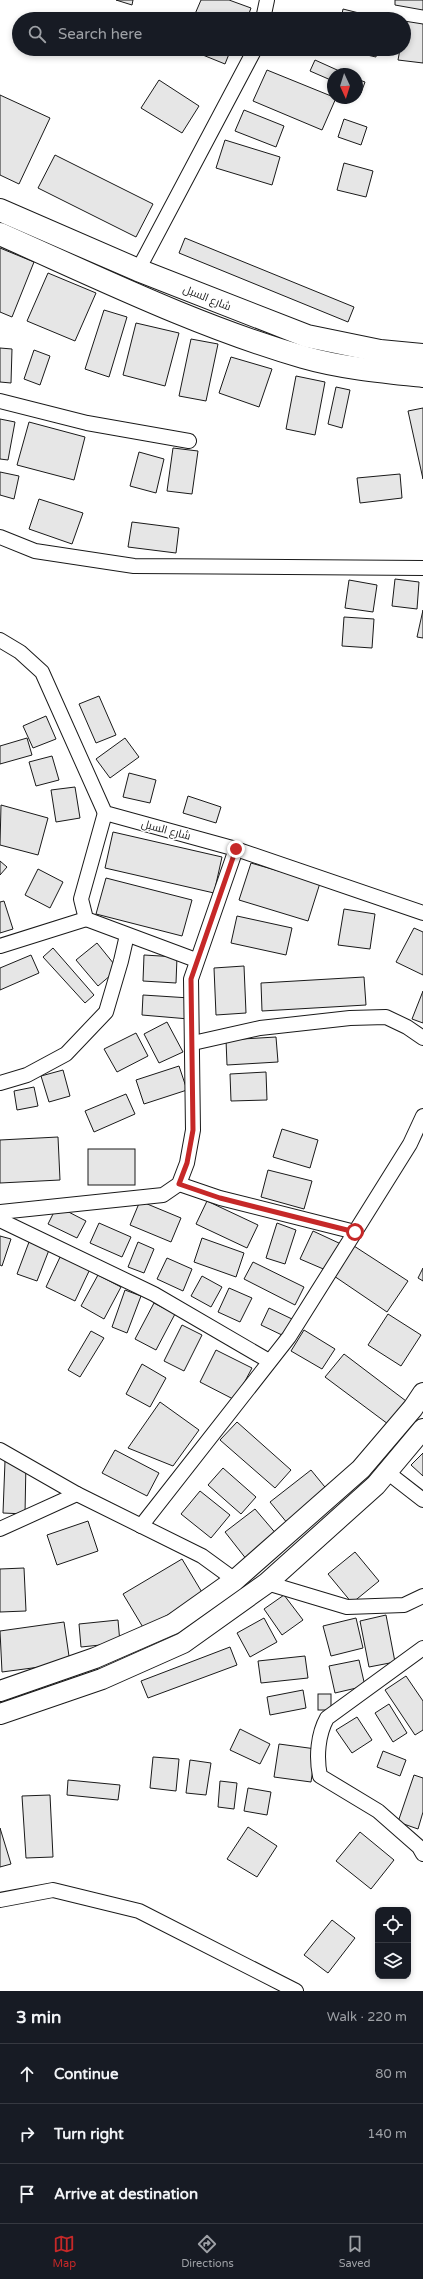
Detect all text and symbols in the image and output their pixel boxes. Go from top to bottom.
search box [12,12,411,56]
icon: search [26,23,48,45]
text: Search here [58,25,142,43]
north arrow [327,68,363,104]
street label: شارع السبل [181,283,233,314]
street label: شارع السبل [140,817,192,844]
route end [227,840,245,858]
route start [346,1223,364,1241]
map controls [375,1907,411,1979]
button: locate [375,1907,411,1943]
button: layers [375,1943,411,1979]
text: 3 min [16,2007,61,2028]
text: Walk · 220 m [327,2009,407,2025]
icon: ahead [16,2063,38,2085]
text: Continue [54,2065,118,2083]
text: 80 m [375,2066,407,2082]
icon: right [16,2123,38,2145]
text: Turn right [54,2125,124,2143]
text: 140 m [367,2126,407,2142]
icon: arrive [16,2183,38,2205]
text: Arrive at destination [54,2185,198,2203]
tab: Map [52,2233,76,2270]
tab: Directions [181,2233,234,2270]
tab: Saved [339,2233,371,2270]

